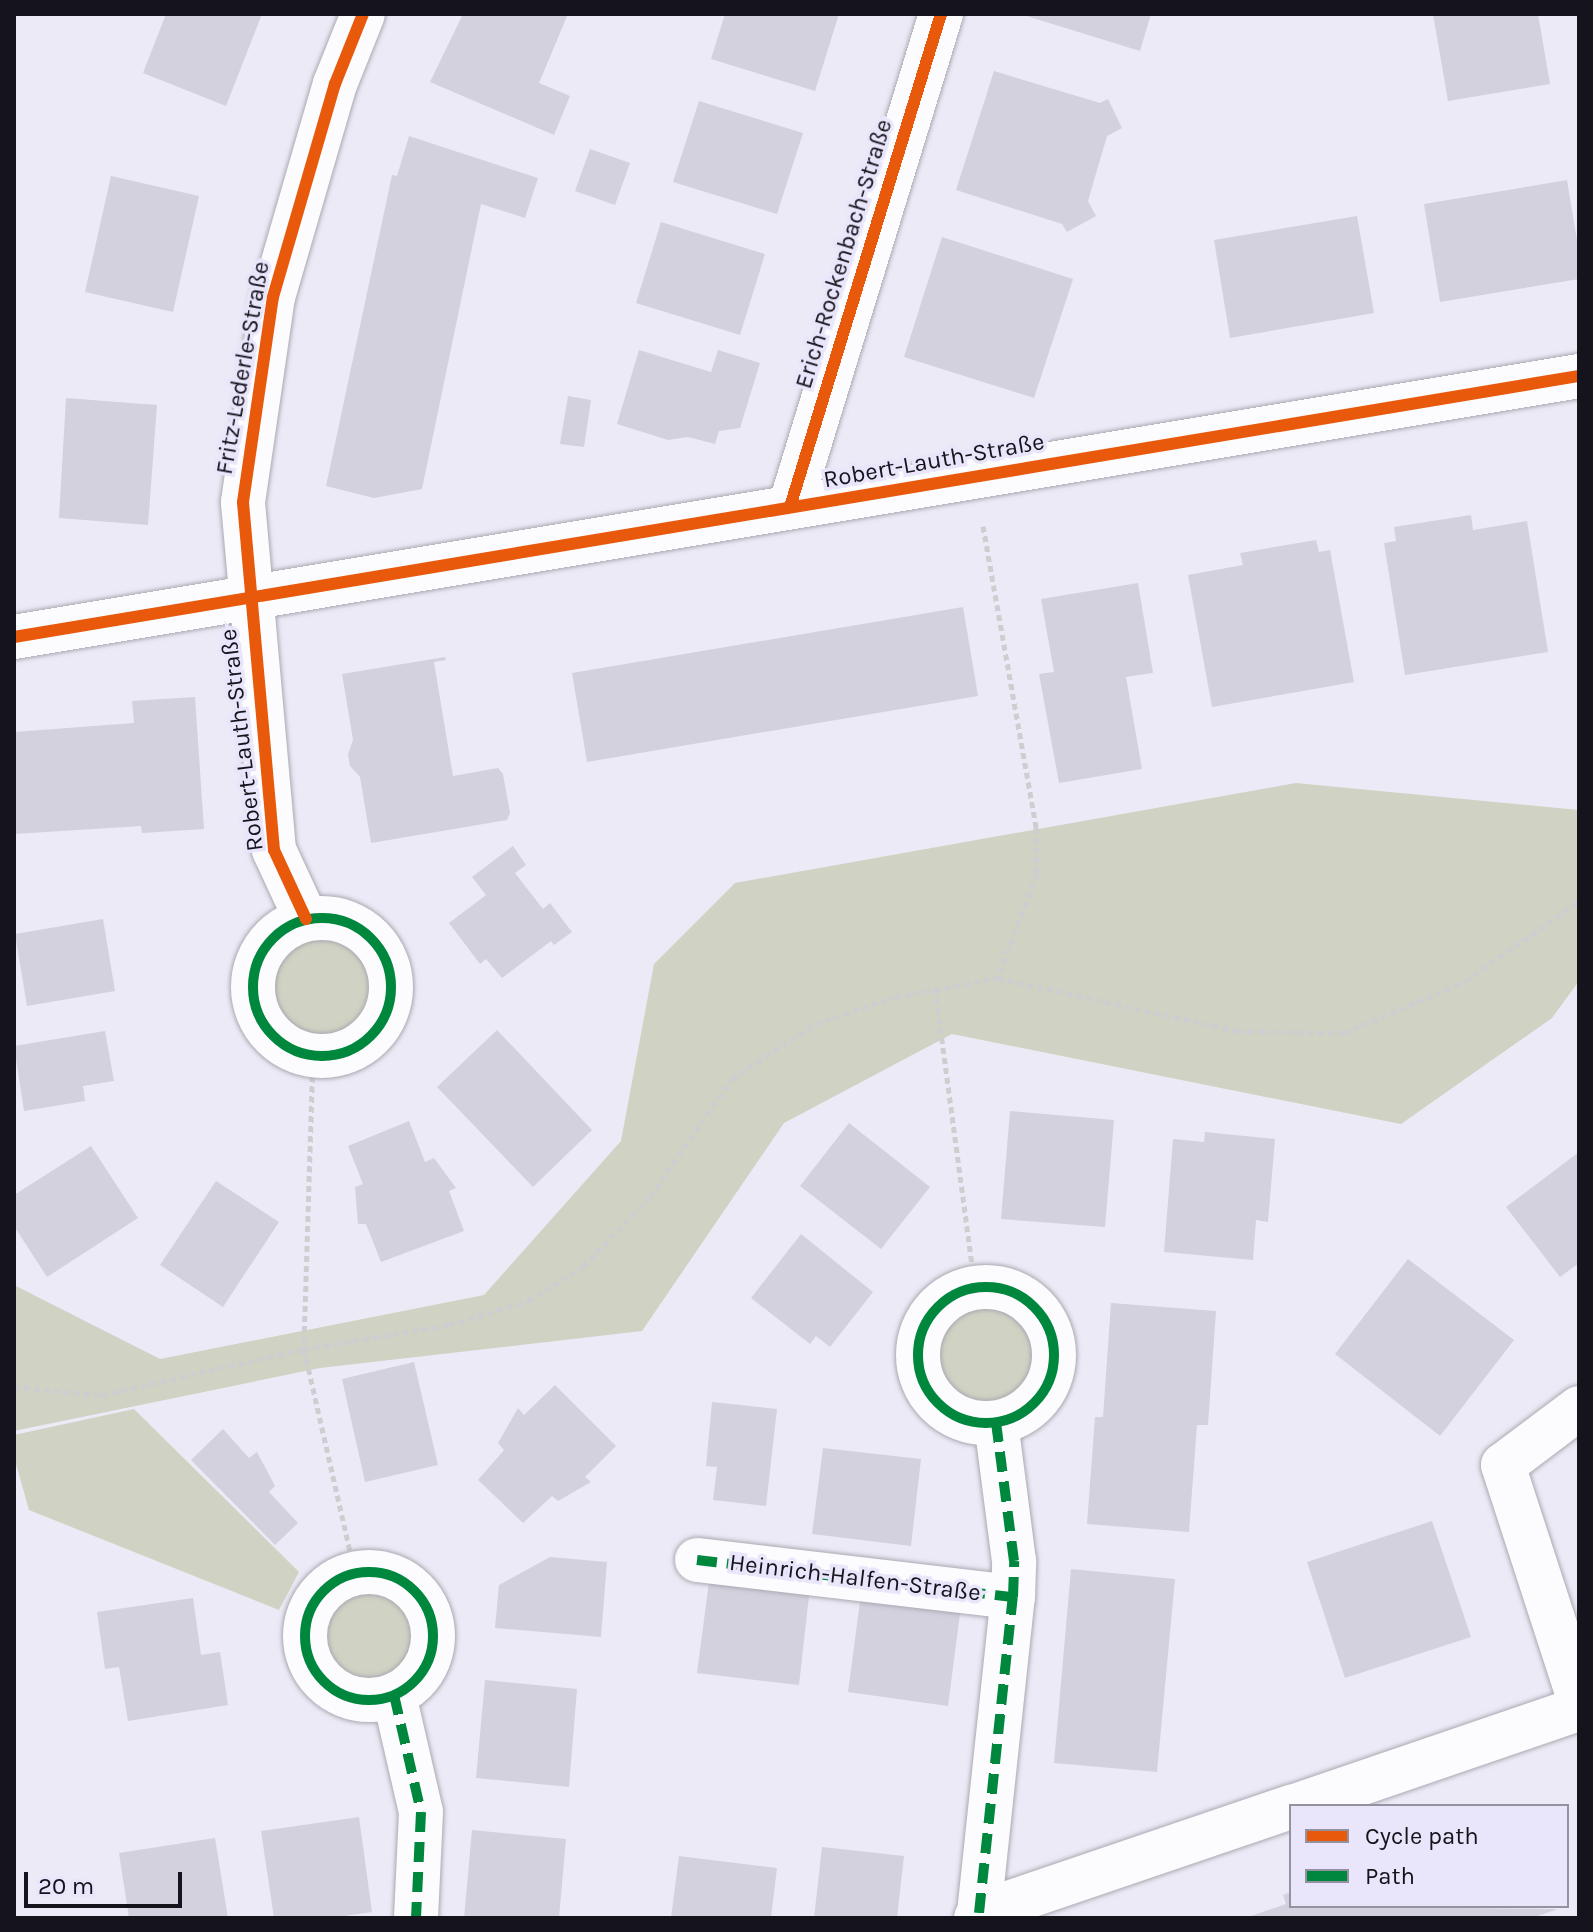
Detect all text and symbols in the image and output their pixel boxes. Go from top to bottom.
street label: Erich-Rockenbach-Straße [789,116,899,392]
street label: Fritz-Lederle-Straße [210,259,276,477]
street label: Robert-Lauth-Straße [821,427,1047,495]
street label: Robert-Lauth-Straße [214,627,270,853]
street label: Heinrich-Halfen-Straße [728,1548,982,1608]
legend [1289,1804,1569,1908]
text: Cycle path [1365,1822,1479,1850]
scale bar [28,1856,186,1906]
text: Path [1365,1862,1415,1890]
text: 20 m [38,1872,94,1900]

